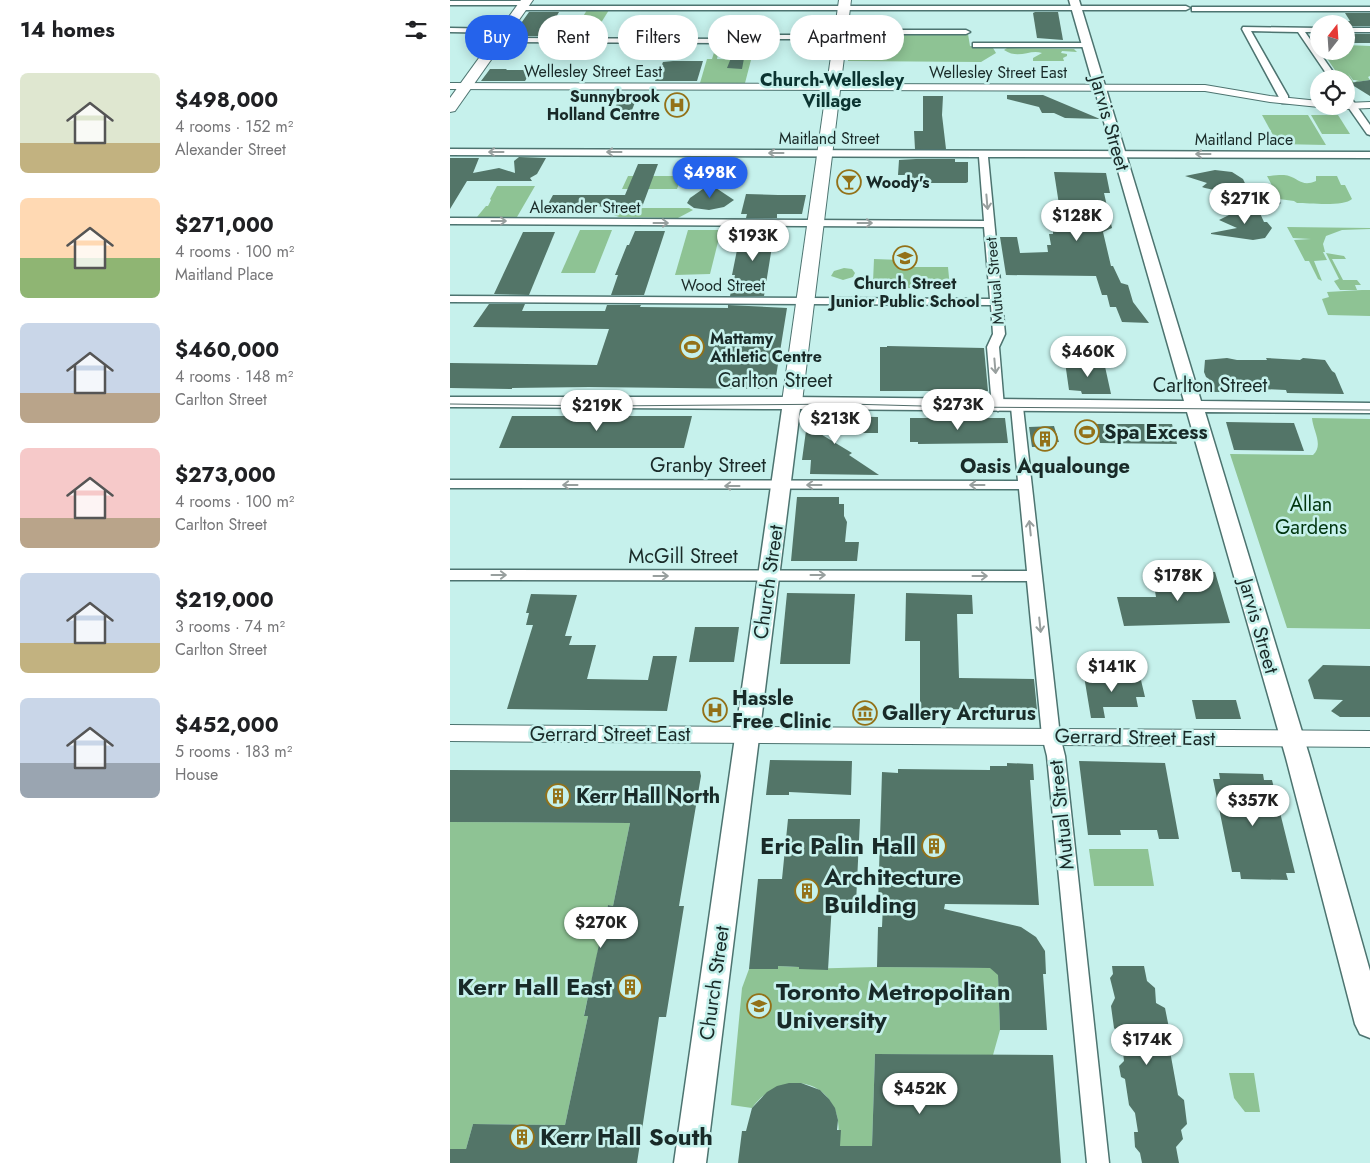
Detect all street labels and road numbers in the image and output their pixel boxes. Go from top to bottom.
street label: Wellesley Street East [524,60,662,83]
street label: Wellesley Street East [929,61,1067,84]
street label: Jarvis Street [1081,69,1137,174]
street label: Maitland Street [779,127,879,150]
street label: Maitland Place [1195,128,1293,151]
street label: Alexander Street [530,196,641,219]
street label: Mutual Street [979,236,1010,326]
street label: Wood Street [681,274,765,297]
street label: Carlton Street [718,366,833,395]
street label: Carlton Street [1153,371,1268,400]
street label: Granby Street [650,451,766,480]
street label: Church Street [746,523,791,641]
street label: McGill Street [628,542,738,571]
street label: Jarvis Street [1230,572,1286,677]
street label: Gerrard Street East [530,720,690,749]
street label: Gerrard Street East [1054,722,1216,753]
street label: Mutual Street [1041,759,1082,871]
street label: Church Street [692,924,737,1042]

